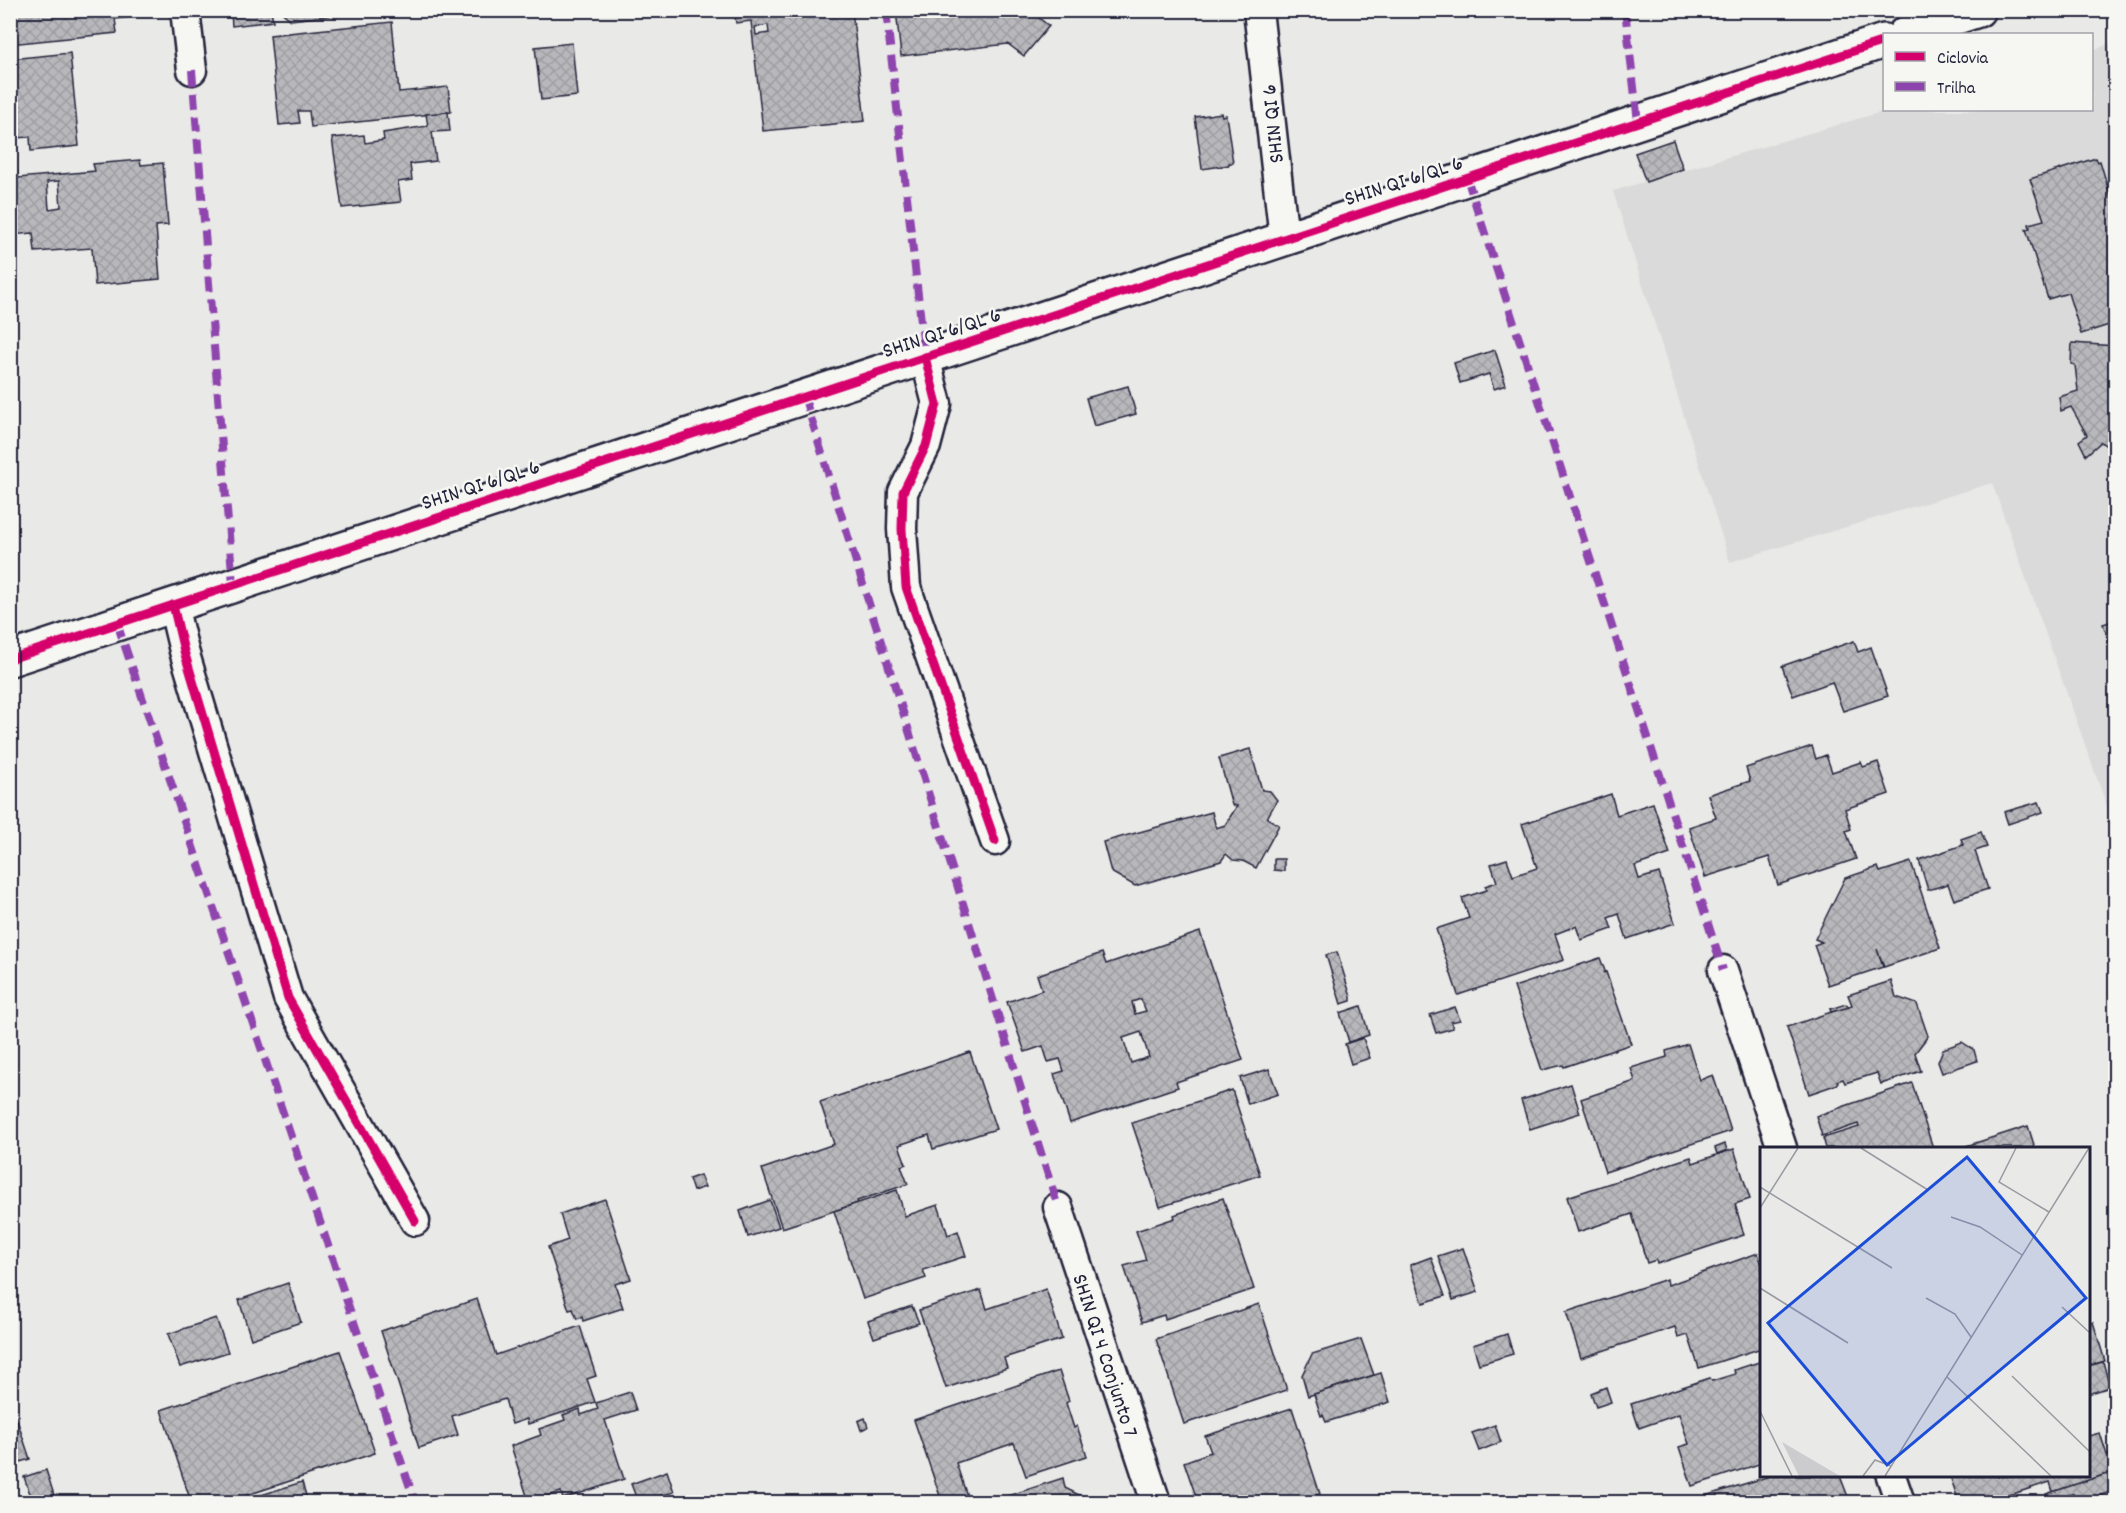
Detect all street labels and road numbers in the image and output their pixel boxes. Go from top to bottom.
street label: SHIN QI 6 [1255,83,1294,165]
street label: SHIN QI 6/QL 6 [1341,149,1467,216]
street label: SHIN QI 6/QL 6 [879,301,1005,368]
street label: SHIN QI 6/QL 6 [418,453,544,520]
street label: SHIN QI 4 Conjunto 7 [1063,1270,1145,1442]

